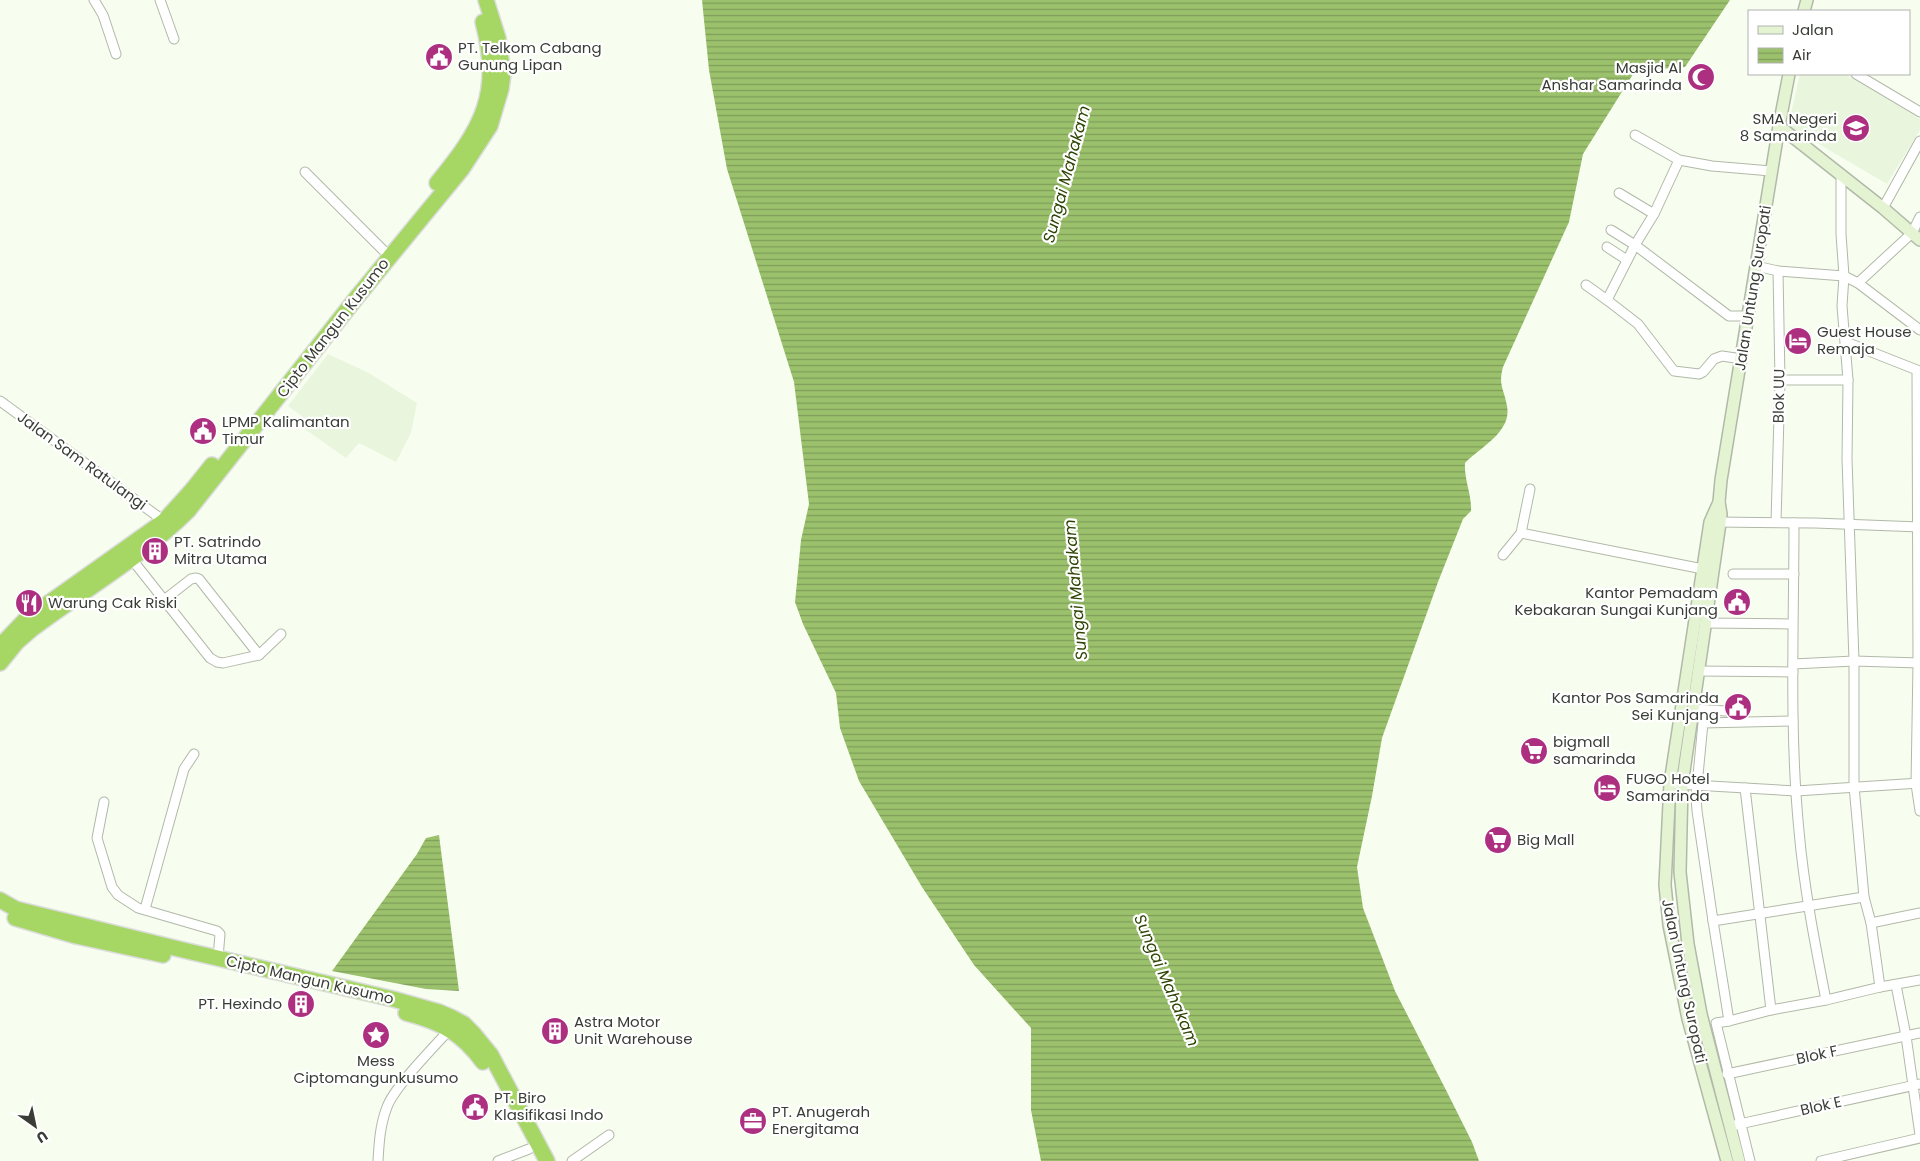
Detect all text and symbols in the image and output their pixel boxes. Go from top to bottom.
legend [1748,10,1910,75]
text: Jalan [1792,19,1834,40]
place label: PT. Telkom Cabang Gunung Lipan [458,37,602,75]
public building icon: PT. Telkom Cabang Gunung Lipan [424,42,454,72]
text: Air [1792,44,1812,65]
place label: Masjid Al Anshar Samarinda [1541,57,1682,95]
mosque icon: Masjid Al Anshar Samarinda [1686,62,1716,92]
water label: Sungai Mahakam [1037,103,1096,245]
place label: SMA Negeri 8 Samarinda [1740,108,1837,146]
school or university icon: SMA Negeri 8 Samarinda [1841,113,1871,143]
street label: Jalan Untung Suropati [1729,204,1776,372]
street label: Cipto Mangun Kusumo [272,254,394,402]
place label: Guest House Remaja [1817,321,1912,359]
hotel icon: Guest House Remaja [1783,326,1813,356]
street label: Blok UU [1768,369,1789,423]
street label: Jalan Sam Ratulangi [13,406,151,515]
place label: LPMP Kalimantan Timur [222,411,350,449]
public building icon: LPMP Kalimantan Timur [188,416,218,446]
water label: Sungai Mahakam [1058,519,1093,661]
place label: PT. Satrindo Mitra Utama [174,531,267,569]
building icon: PT. Satrindo Mitra Utama [140,536,170,566]
place label: Kantor Pemadam Kebakaran Sungai Kunjang [1514,582,1718,620]
public building icon: Kantor Pemadam Kebakaran Sungai Kunjang [1722,587,1752,617]
restaurant icon: Warung Cak Riski [14,588,44,618]
place label: Warung Cak Riski [48,592,177,613]
place label: Kantor Pos Samarinda Sei Kunjang [1552,687,1719,725]
public building icon: Kantor Pos Samarinda Sei Kunjang [1723,692,1753,722]
place label: bigmall samarinda [1553,731,1636,769]
supermarket icon: bigmall samarinda [1519,736,1549,766]
place label: FUGO Hotel Samarinda [1626,768,1710,806]
hotel icon: FUGO Hotel Samarinda [1592,773,1622,803]
supermarket icon: Big Mall [1483,825,1513,855]
place label: Big Mall [1517,829,1574,850]
street label: Jalan Untung Suropati [1657,897,1712,1065]
water label: Sungai Mahakam [1128,911,1205,1050]
street label: Cipto Mangun Kusumo [224,950,396,1009]
building icon: PT. Hexindo [286,989,316,1019]
place label: PT. Hexindo [198,993,282,1014]
place label: Astra Motor Unit Warehouse [574,1011,693,1049]
building icon: Astra Motor Unit Warehouse [540,1016,570,1046]
place icon: Mess Ciptomangunkusumo [361,1020,391,1050]
street label: Blok F [1794,1040,1840,1069]
place label: Mess Ciptomangunkusumo [294,1050,458,1088]
place label: PT. Biro Klasifikasi Indo [494,1087,603,1125]
street label: Blok E [1798,1091,1844,1120]
public building icon: PT. Biro Klasifikasi Indo [460,1092,490,1122]
north arrow [10,1101,60,1151]
place label: PT. Anugerah Energitama [772,1101,870,1139]
office icon: PT. Anugerah Energitama [738,1106,768,1136]
text: U [32,1126,52,1148]

